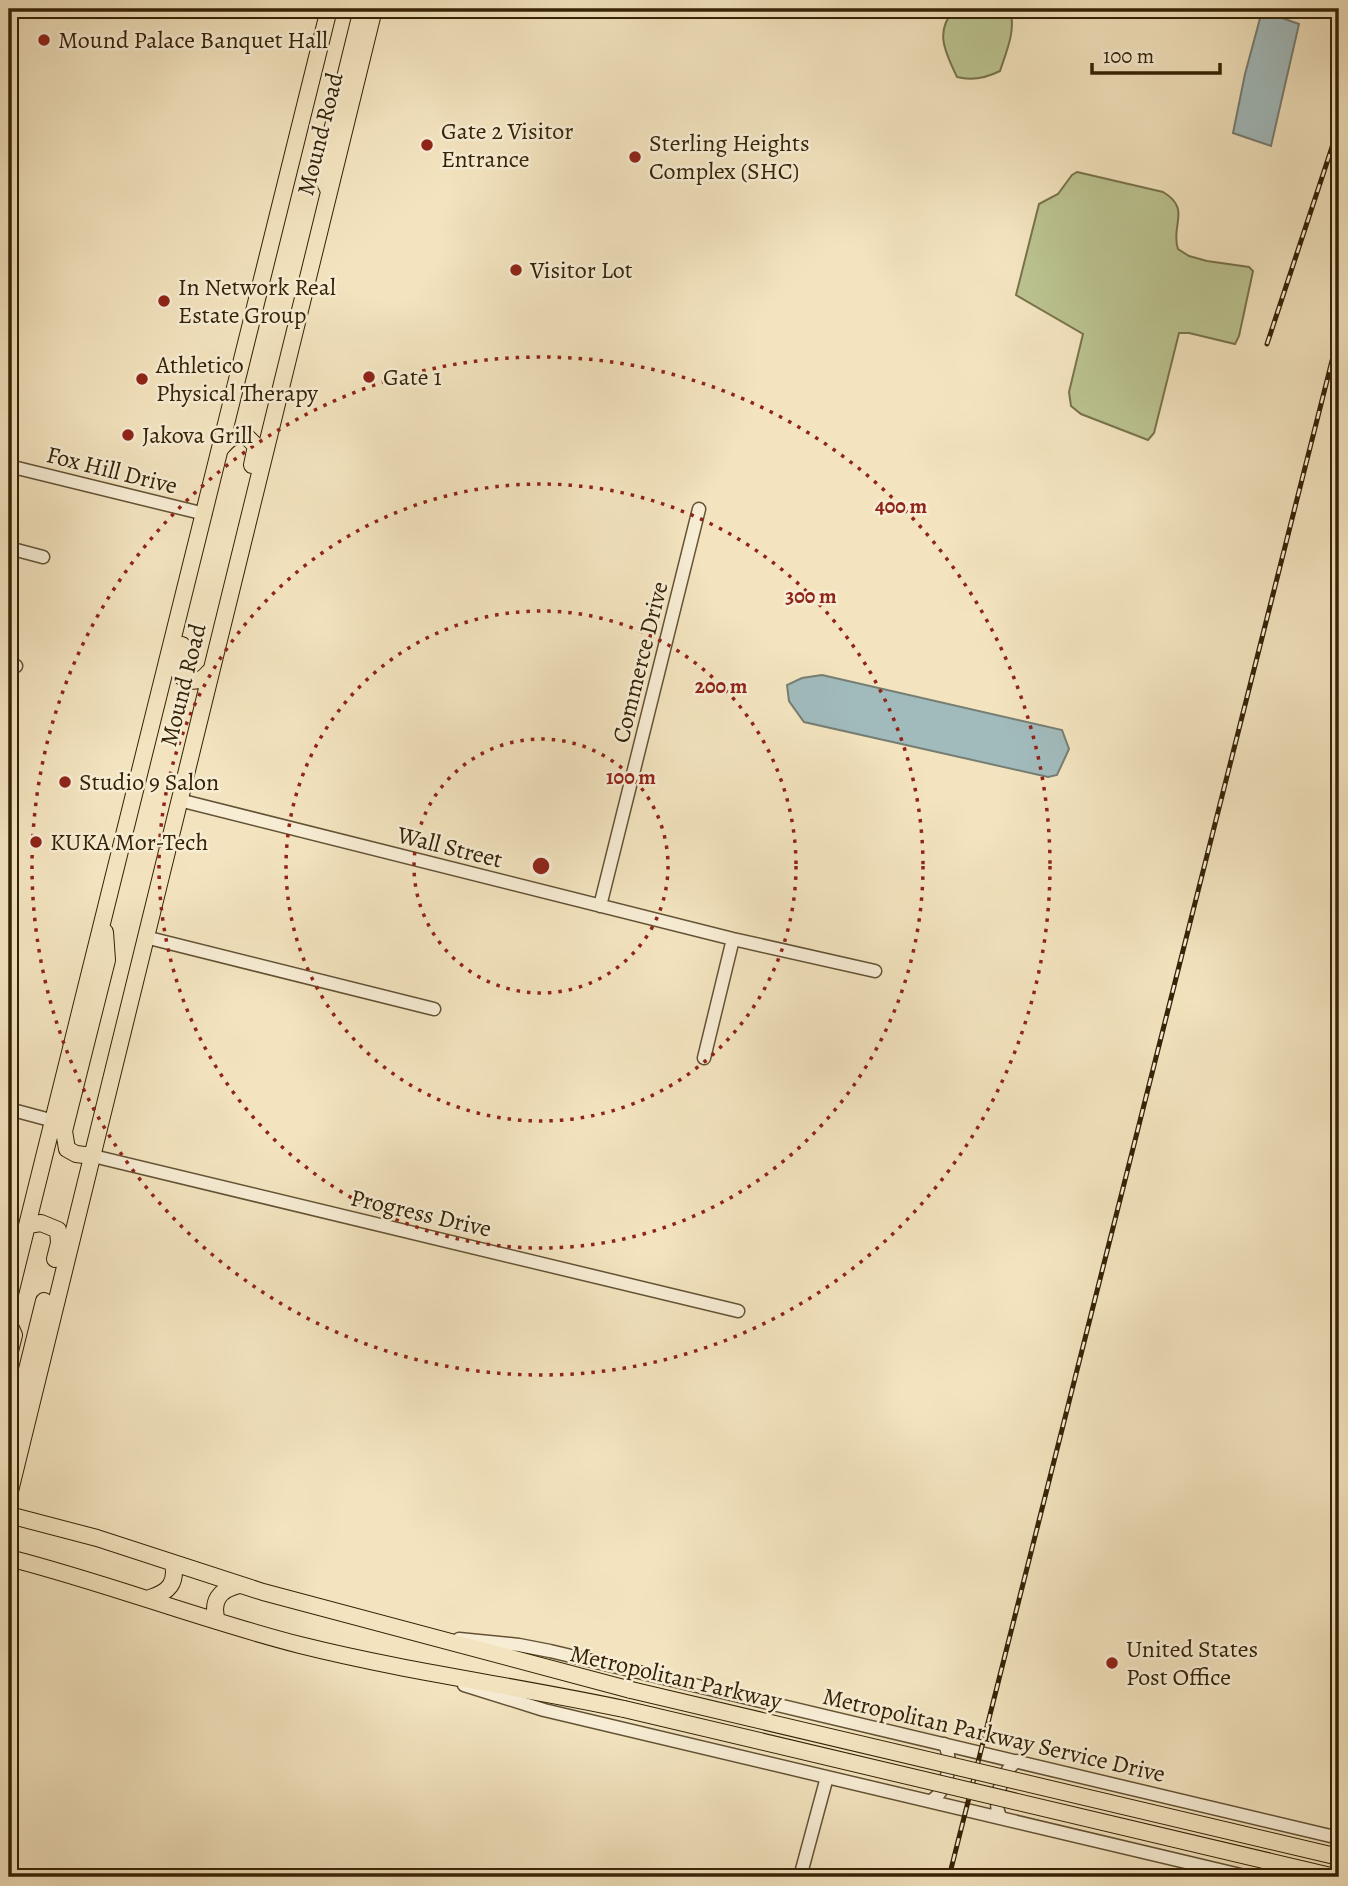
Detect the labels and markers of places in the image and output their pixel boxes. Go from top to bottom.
place label: Mound Palace Banquet Hall [58,24,328,56]
marker: Mound Palace Banquet Hall [36,32,52,48]
place label: Gate 2 Visitor Entrance [441,115,573,175]
place label: Sterling Heights Complex (SHC) [649,127,810,187]
marker: Gate 2 Visitor Entrance [419,137,435,153]
marker: Sterling Heights Complex (SHC) [627,149,643,165]
place label: Visitor Lot [529,254,633,286]
marker: Visitor Lot [508,262,524,278]
place label: In Network Real Estate Group [178,271,336,331]
marker: In Network Real Estate Group [156,293,172,309]
place label: Athletico Physical Therapy [155,349,318,409]
place label: Gate 1 [383,361,442,393]
marker: Gate 1 [361,369,377,385]
marker: Athletico Physical Therapy [134,371,150,387]
place label: Jakova Grill [142,419,253,451]
marker: Jakova Grill [120,427,136,443]
place label: Studio 9 Salon [79,766,219,798]
marker: Studio 9 Salon [57,774,73,790]
place label: KUKA Mor-Tech [50,826,208,858]
marker: KUKA Mor-Tech [28,834,44,850]
centre of rings [529,854,553,878]
place label: United States Post Office [1126,1633,1258,1693]
marker: United States Post Office [1104,1655,1120,1671]

